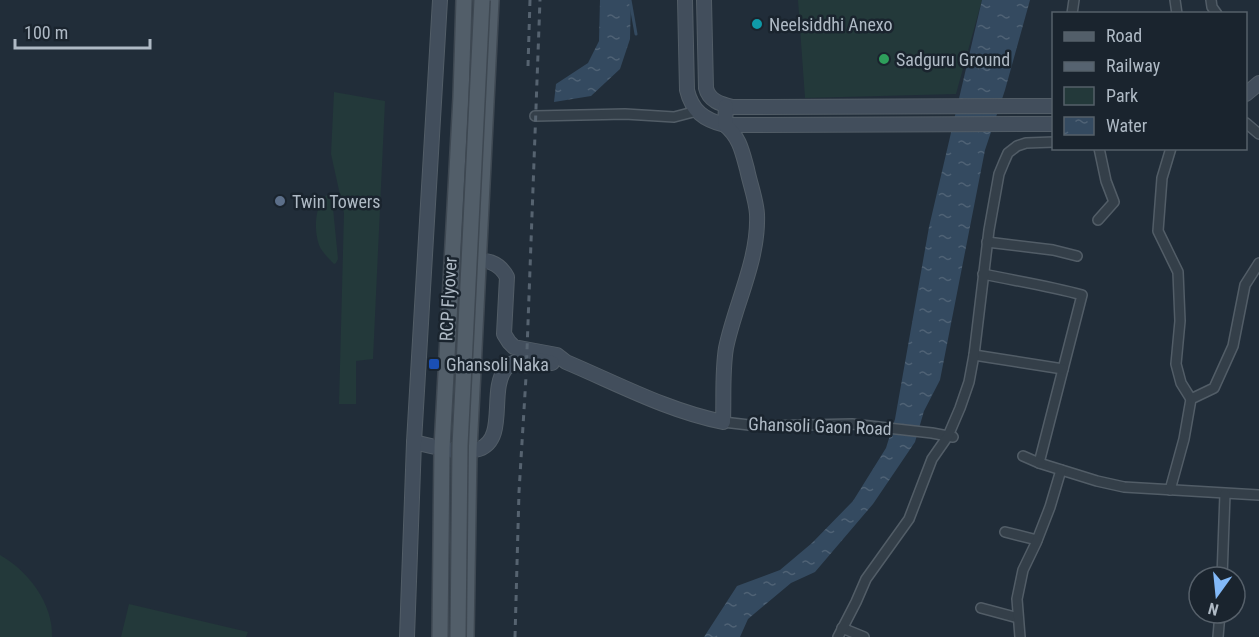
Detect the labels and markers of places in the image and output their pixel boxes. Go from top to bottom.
place label: Neelsiddhi Anexo [769,14,893,35]
marker: Neelsiddhi Anexo [750,17,764,31]
place label: Sadguru Ground [896,49,1010,70]
marker: Sadguru Ground [877,52,891,66]
place label: Twin Towers [292,191,381,212]
marker: Twin Towers [273,194,287,208]
place label: Ghansoli Naka [446,354,549,375]
marker: Ghansoli Naka [427,357,441,371]

